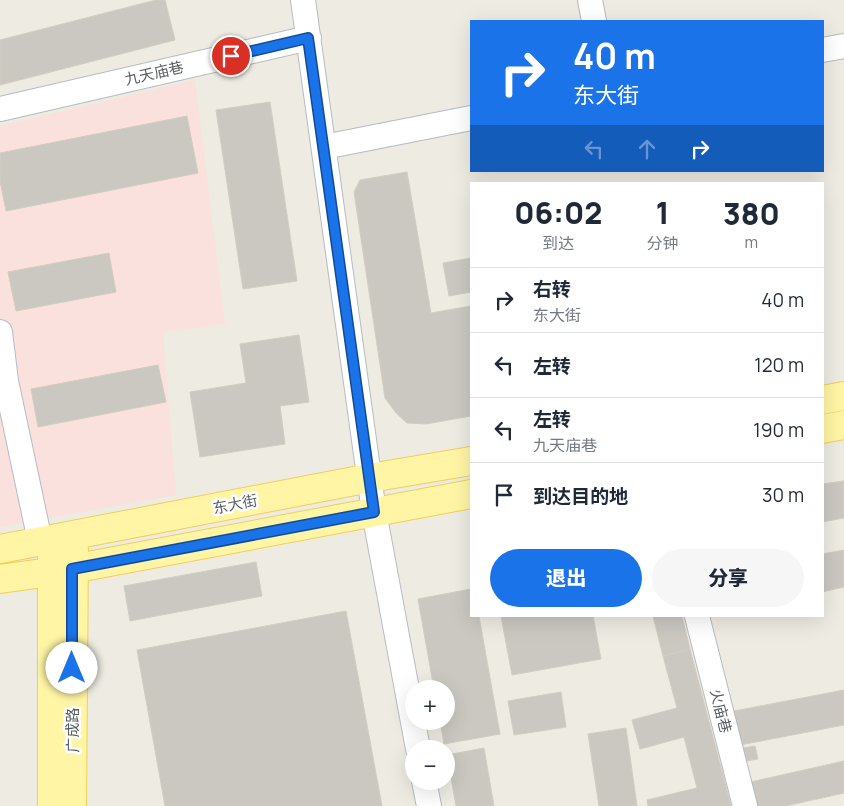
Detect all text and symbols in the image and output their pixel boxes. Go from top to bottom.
text: 40 m [573,32,656,80]
pin [210,35,252,77]
icon: right [490,40,555,105]
icon: arrive [217,42,245,70]
street label: 九天庙巷 [122,56,186,90]
text: 东大街 [573,80,639,110]
icon: left [580,135,608,163]
icon: ahead [633,135,661,163]
icon: right [686,135,714,163]
text: 06:02 [514,192,602,233]
text: 1 [656,192,669,233]
text: 380 [723,193,780,234]
text: m [745,231,758,253]
text: 到达 [542,232,574,254]
text: 分钟 [647,232,679,254]
text: 右转 [533,276,571,302]
icon: right [490,286,518,314]
text: 40 m [761,287,804,313]
text: 东大街 [533,304,581,326]
icon: left [490,351,518,379]
text: 120 m [754,352,804,378]
text: 左转 [533,353,571,379]
text: 左转 [533,406,571,432]
icon: left [490,416,518,444]
text: 190 m [753,417,804,443]
text: 九天庙巷 [533,434,597,456]
icon: arrive [490,481,518,509]
text: 30 m [762,482,804,508]
text: 到达目的地 [533,483,628,509]
street label: 东大街 [211,489,259,519]
button: 退出 [490,549,642,607]
button: 分享 [652,549,804,607]
position arrow [45,641,97,693]
map controls [405,680,455,790]
button: + [405,680,455,730]
street label: 火庙巷 [705,687,737,735]
street label: 广成路 [62,707,83,753]
button: − [405,740,455,790]

